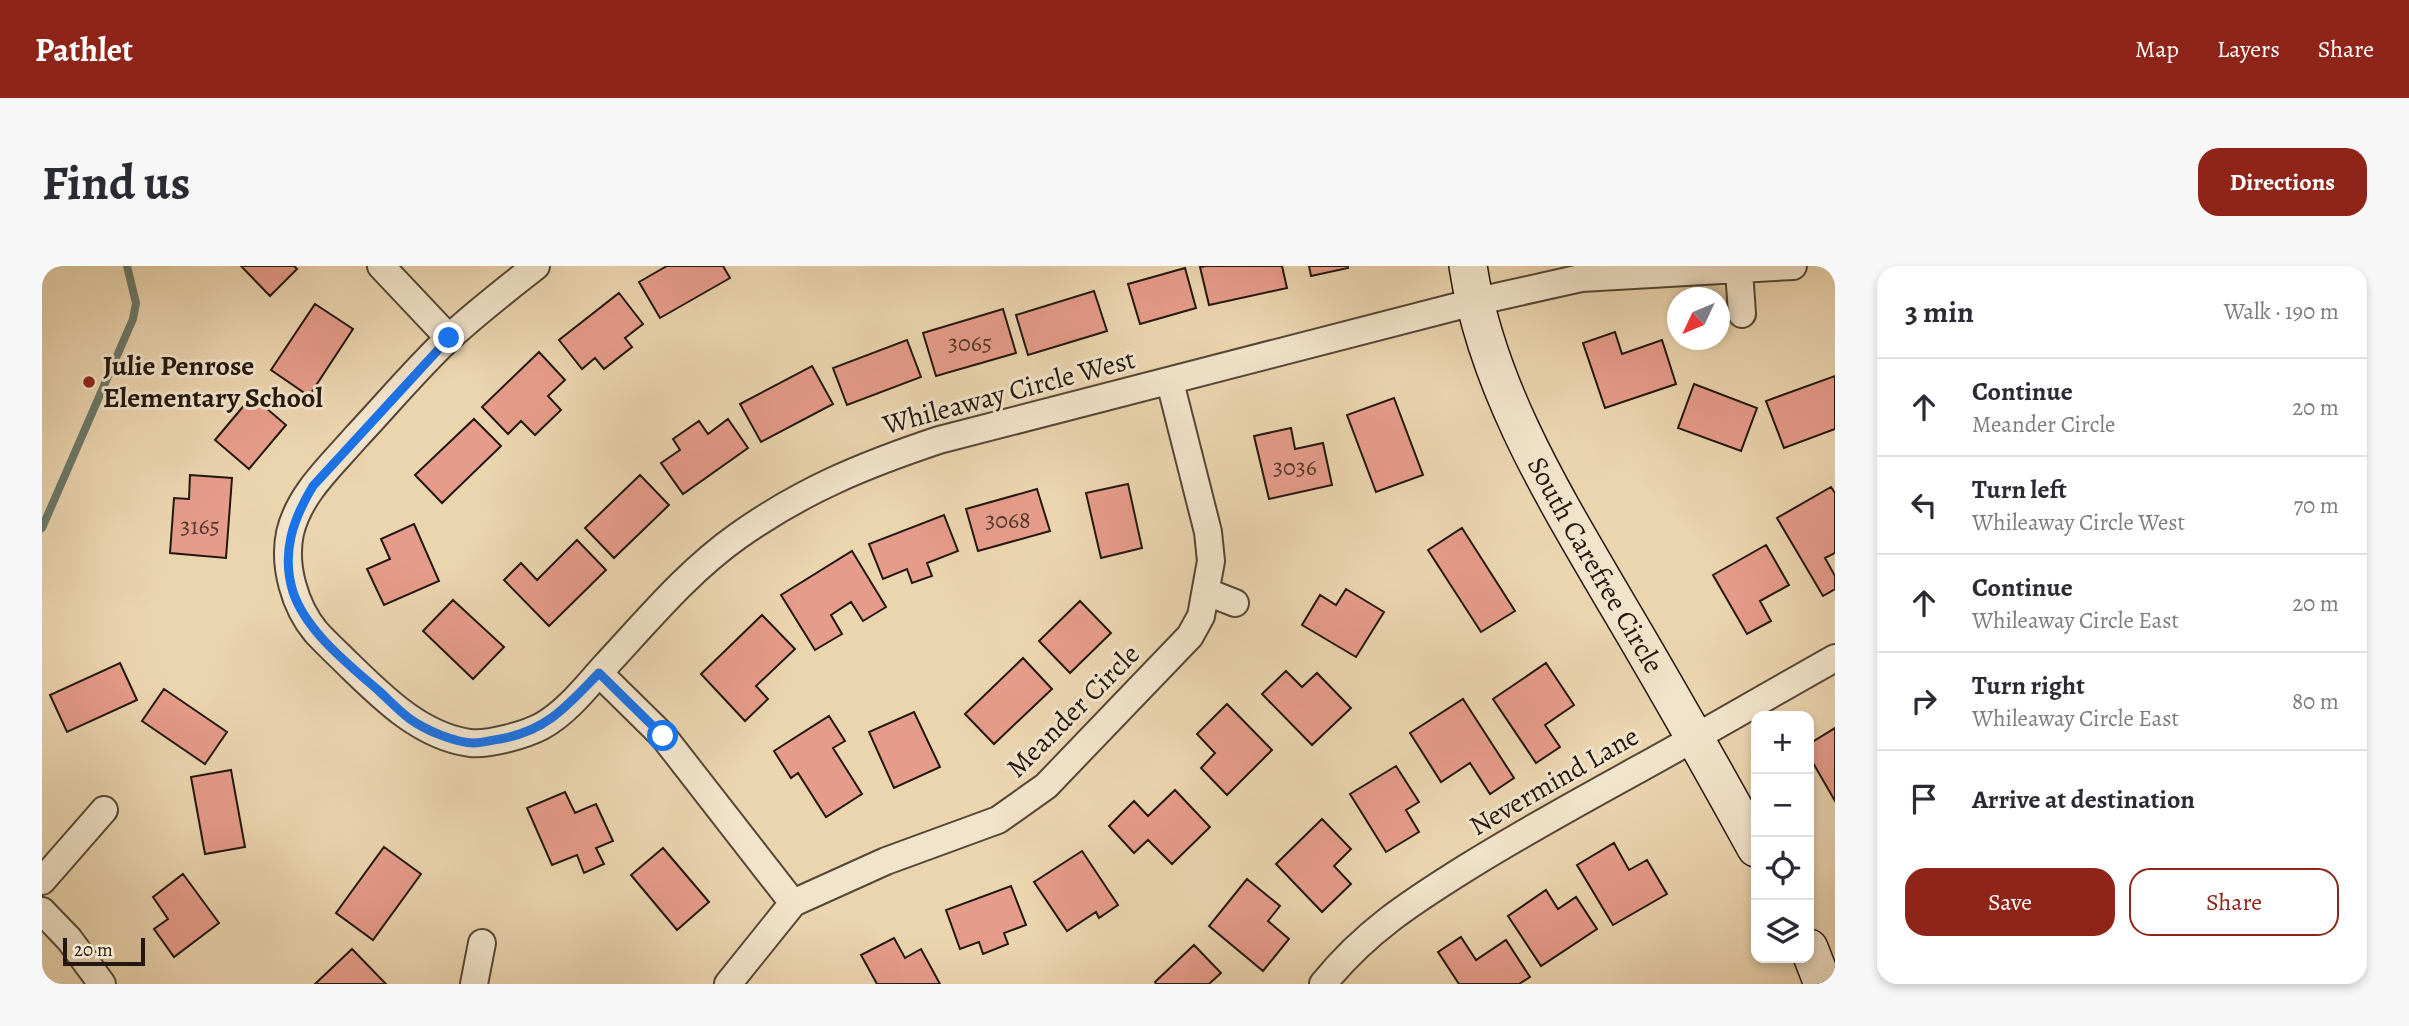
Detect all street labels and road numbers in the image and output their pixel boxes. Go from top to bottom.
street label: Whileaway Circle West [878,340,1139,444]
street label: South Carefree Circle [1518,450,1672,680]
street label: Meander Circle [998,636,1148,786]
street label: Nevermind Lane [1462,717,1646,845]

